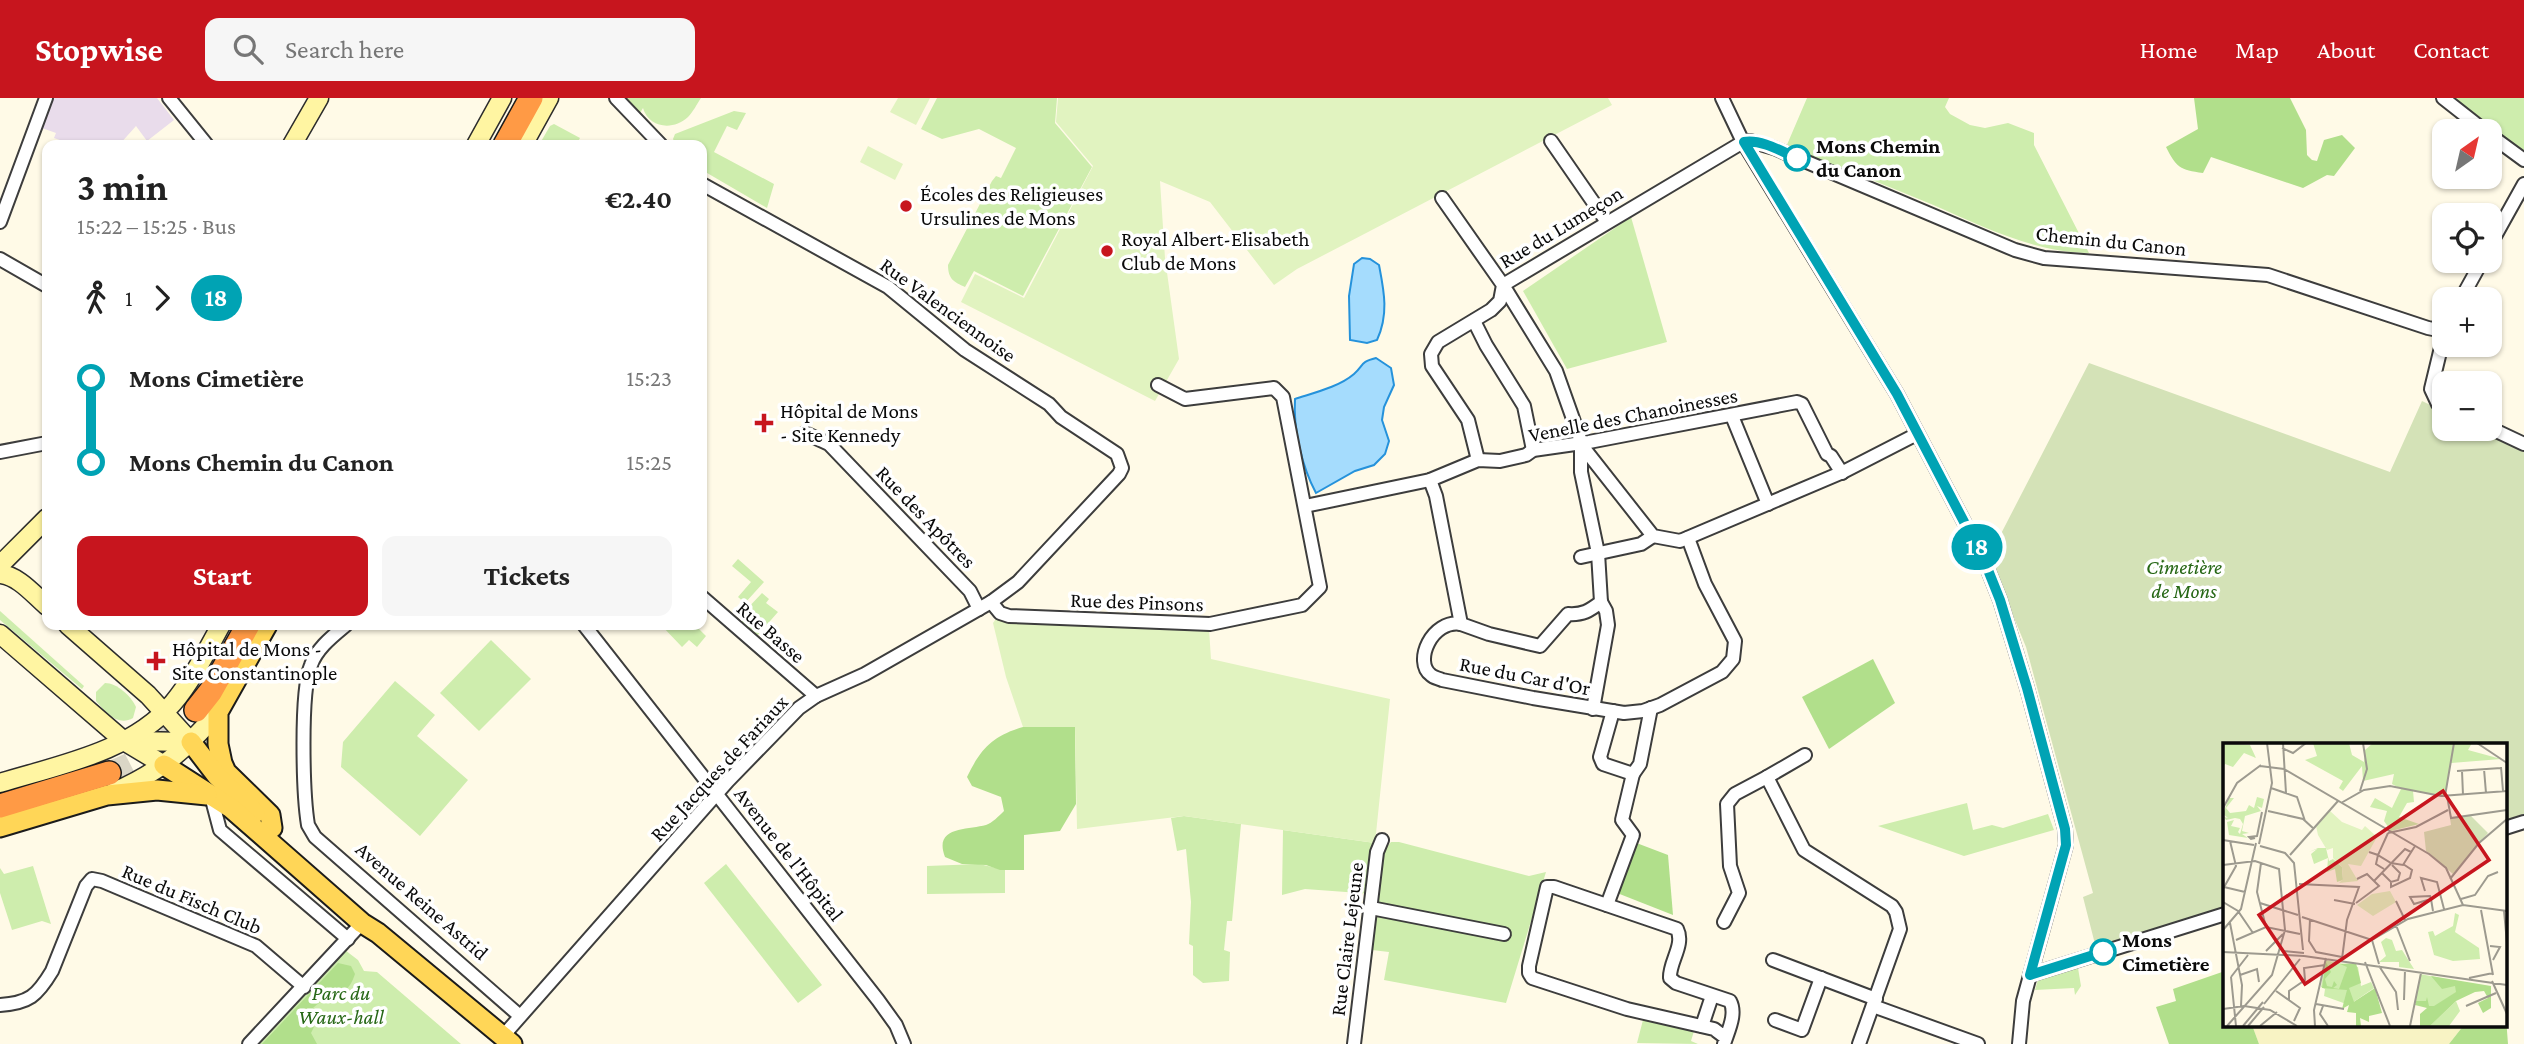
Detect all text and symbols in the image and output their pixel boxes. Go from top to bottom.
search box [205,18,695,81]
icon: search [229,30,267,68]
text: Stopwise [35,31,163,68]
text: Search here [285,35,404,64]
text: Home [2140,36,2197,63]
text: Map [2235,36,2279,63]
text: About [2317,36,2375,63]
text: Contact [2413,36,2489,63]
north arrow [2432,119,2502,189]
map controls [2432,119,2502,441]
place label: Mons Chemin du Canon [1816,134,1940,182]
marker: Mons Chemin du Canon [1784,145,1810,171]
text: 3 min [77,166,168,208]
street label: Rue du Lumeçon [1495,181,1627,273]
place label: Écoles des Religieuses Ursulines de Mons [920,182,1103,230]
text: €2.40 [605,185,672,214]
marker: Écoles des Religieuses Ursulines de Mons [898,198,914,214]
button: locate [2432,203,2502,273]
text: 15:22 – 15:25 · Bus [77,213,236,239]
street label: Chemin du Canon [2034,221,2188,261]
place label: Royal Albert-Elisabeth Club de Mons [1121,227,1310,275]
marker: Royal Albert-Elisabeth Club de Mons [1099,243,1115,259]
street label: Rue Valenciennoise [875,253,1021,367]
icon: walk [77,279,115,317]
icon: forward [143,279,181,317]
text: 18 [205,284,228,311]
text: 1 [125,285,133,311]
button: + [2432,287,2502,357]
text: Mons Cimetière [129,364,304,393]
text: 15:23 [626,365,672,391]
button: − [2432,371,2502,441]
street label: Venelle des Chanoinesses [1526,383,1740,447]
place label: Hôpital de Mons - Site Kennedy [780,399,918,447]
marker: Hôpital de Mons - Site Kennedy [754,413,774,433]
text: Mons Chemin du Canon [129,448,394,477]
text: 15:25 [626,449,672,475]
street label: Rue des Apôtres [871,461,981,573]
line badge: 18 [1946,524,2008,570]
text: 18 [1966,533,1988,560]
button: Start [77,536,368,616]
button: Tickets [382,536,672,616]
park label: Cimetière de Mons [2146,555,2222,603]
street label: Rue des Pinsons [1070,588,1204,616]
street label: Rue Basse [732,596,810,668]
place label: Hôpital de Mons - Site Constantinople [172,637,337,685]
marker: Hôpital de Mons - Site Constantinople [146,651,166,671]
street label: Rue du Car d'Or [1458,652,1593,701]
street label: Rue Jacques de Fariaux [645,690,793,846]
inset map [2223,743,2506,1026]
street label: Avenue de l'Hôpital [729,782,849,926]
street label: Avenue Reine Astrid [351,837,493,965]
street label: Rue du Fisch Club [119,859,265,939]
street label: Rue Claire Lejeune [1326,861,1368,1017]
place label: Mons Cimetière [2122,928,2210,976]
marker: Mons Cimetière [2090,939,2116,965]
park label: Parc du Waux-hall [298,981,385,1029]

